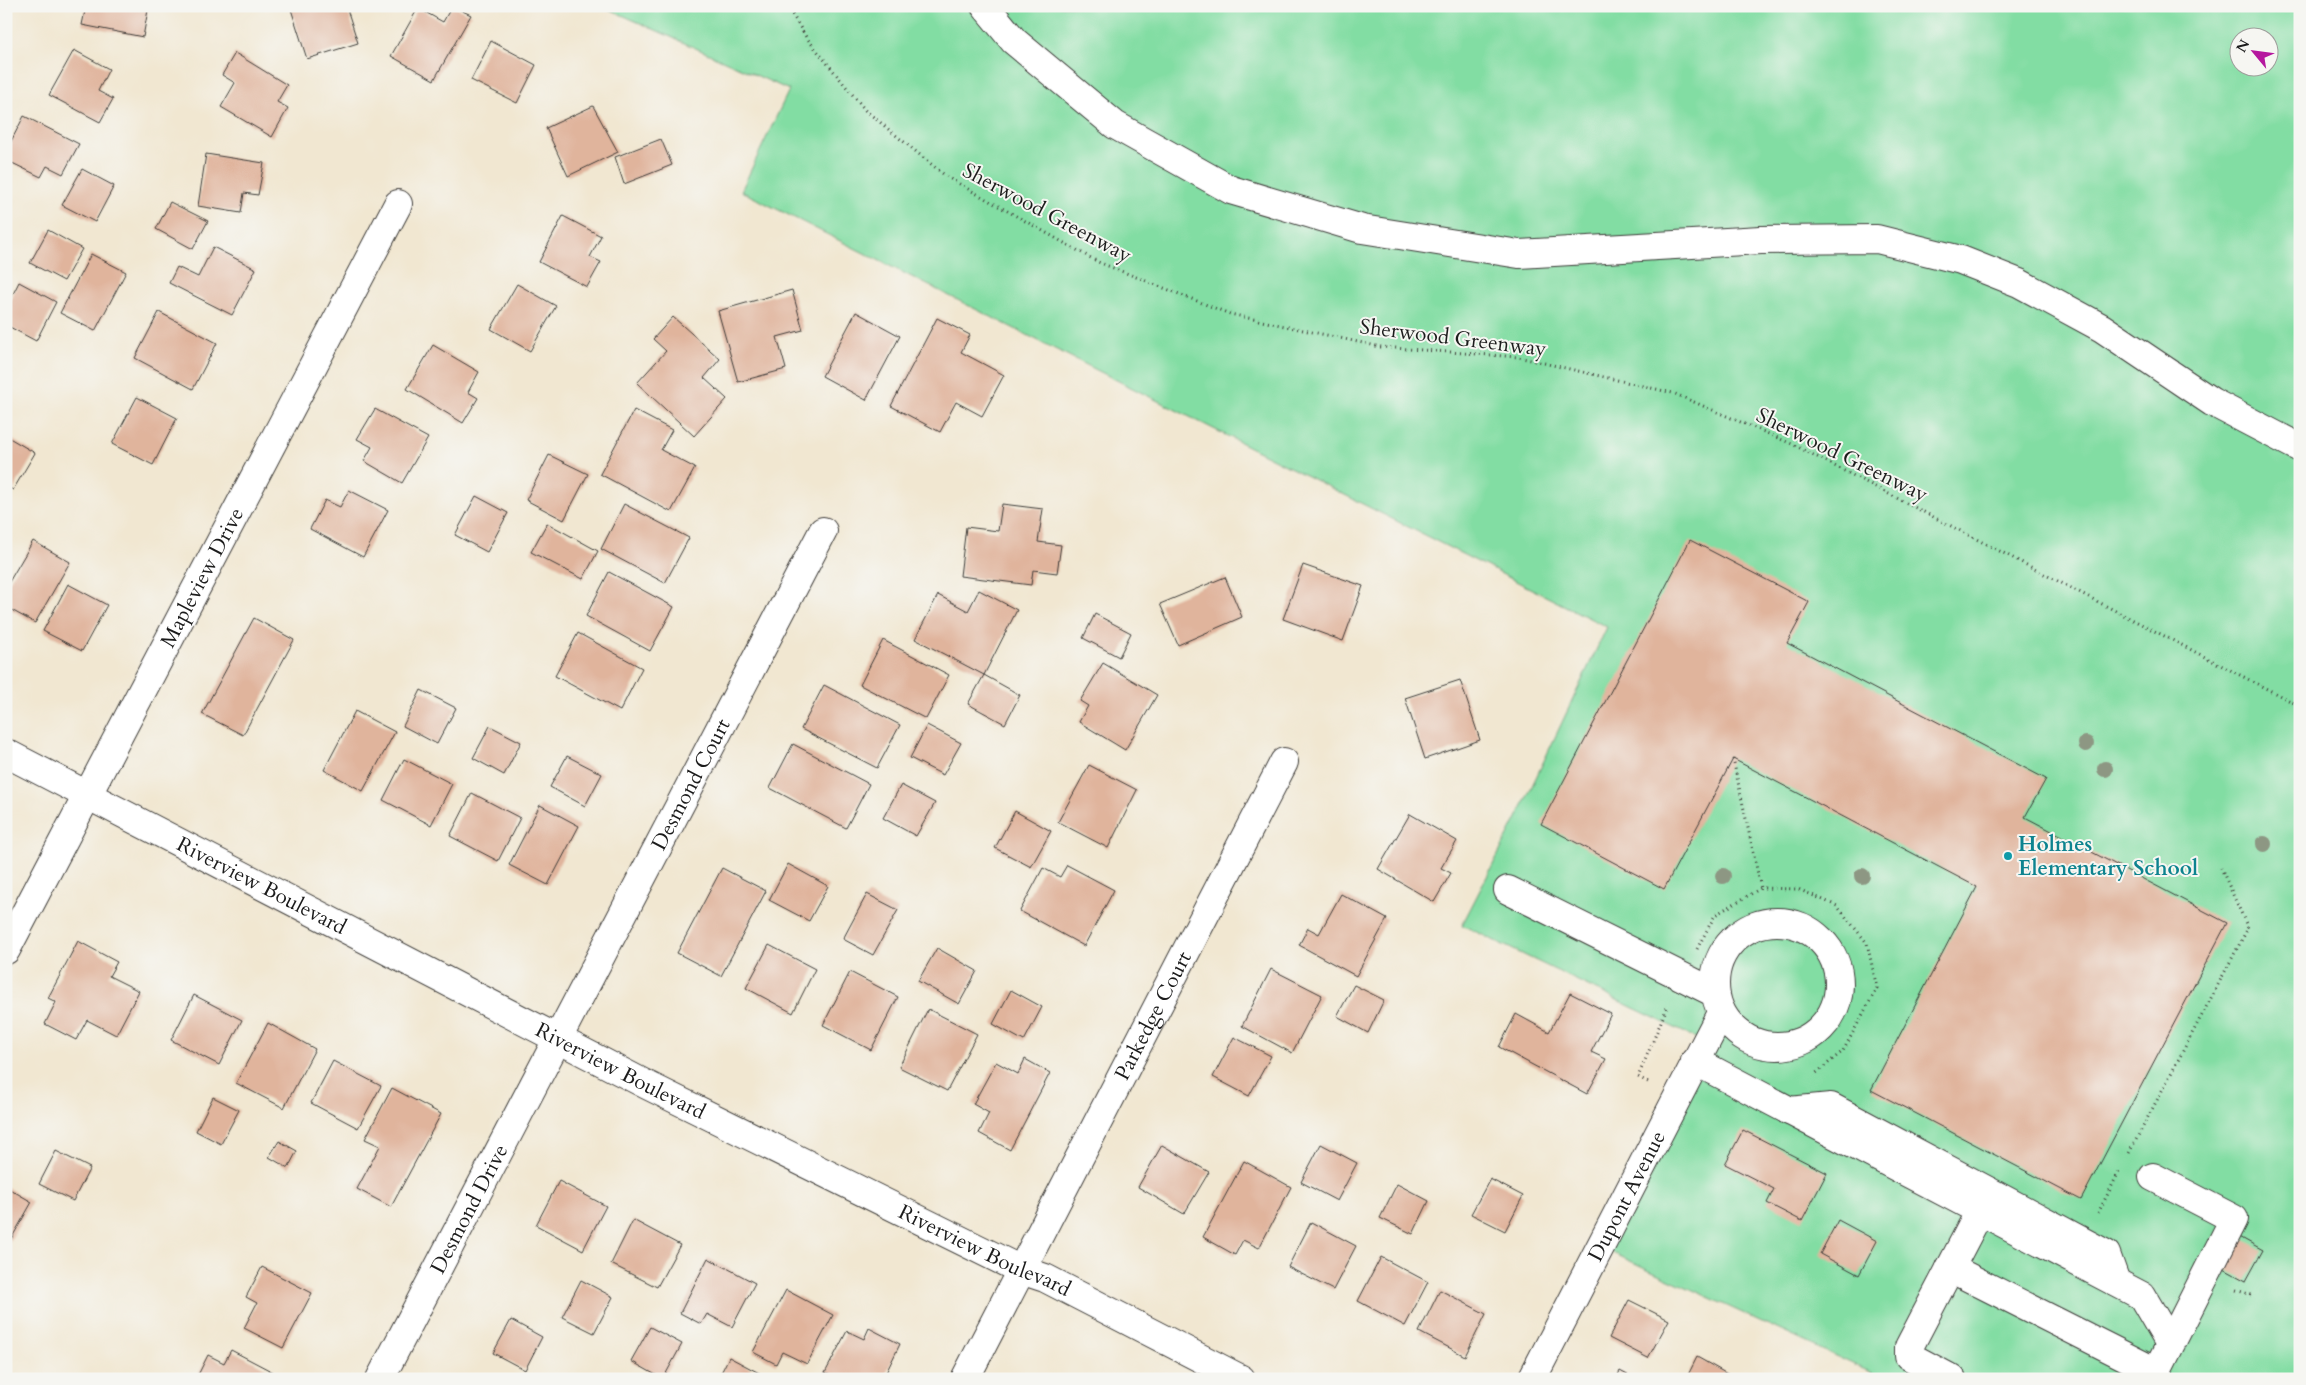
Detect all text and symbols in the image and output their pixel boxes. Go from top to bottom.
north arrow [2228,28,2278,78]
text: N [2232,36,2254,56]
street label: Sherwood Greenway [957,156,1137,270]
street label: Sherwood Greenway [1358,312,1548,364]
street label: Sherwood Greenway [1751,401,1933,509]
street label: Mapleview Drive [153,502,251,652]
street label: Desmond Court [644,713,737,855]
street label: Riverview Boulevard [172,829,352,941]
place label: Holmes Elementary School [2018,830,2198,883]
marker: Holmes Elementary School [2002,850,2014,862]
street label: Parkedge Court [1107,946,1198,1085]
street label: Riverview Boulevard [531,1015,711,1126]
street label: Dupont Avenue [1581,1126,1672,1266]
street label: Desmond Drive [423,1139,515,1279]
street label: Riverview Boulevard [894,1197,1076,1303]

